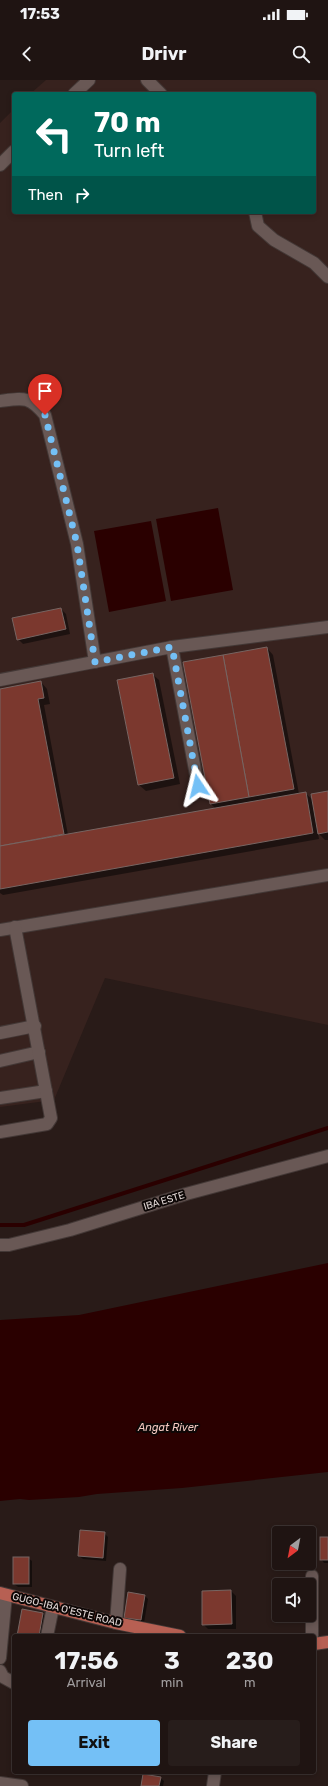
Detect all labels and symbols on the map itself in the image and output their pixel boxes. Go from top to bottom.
pin [28,374,62,415]
position arrow [177,765,219,807]
street label: IBA ESTE [142,1189,186,1213]
water label: Angat River [137,1421,199,1434]
north arrow [272,1526,316,1570]
street label: GUGO-IBA O'ESTE ROAD [11,1591,123,1629]

